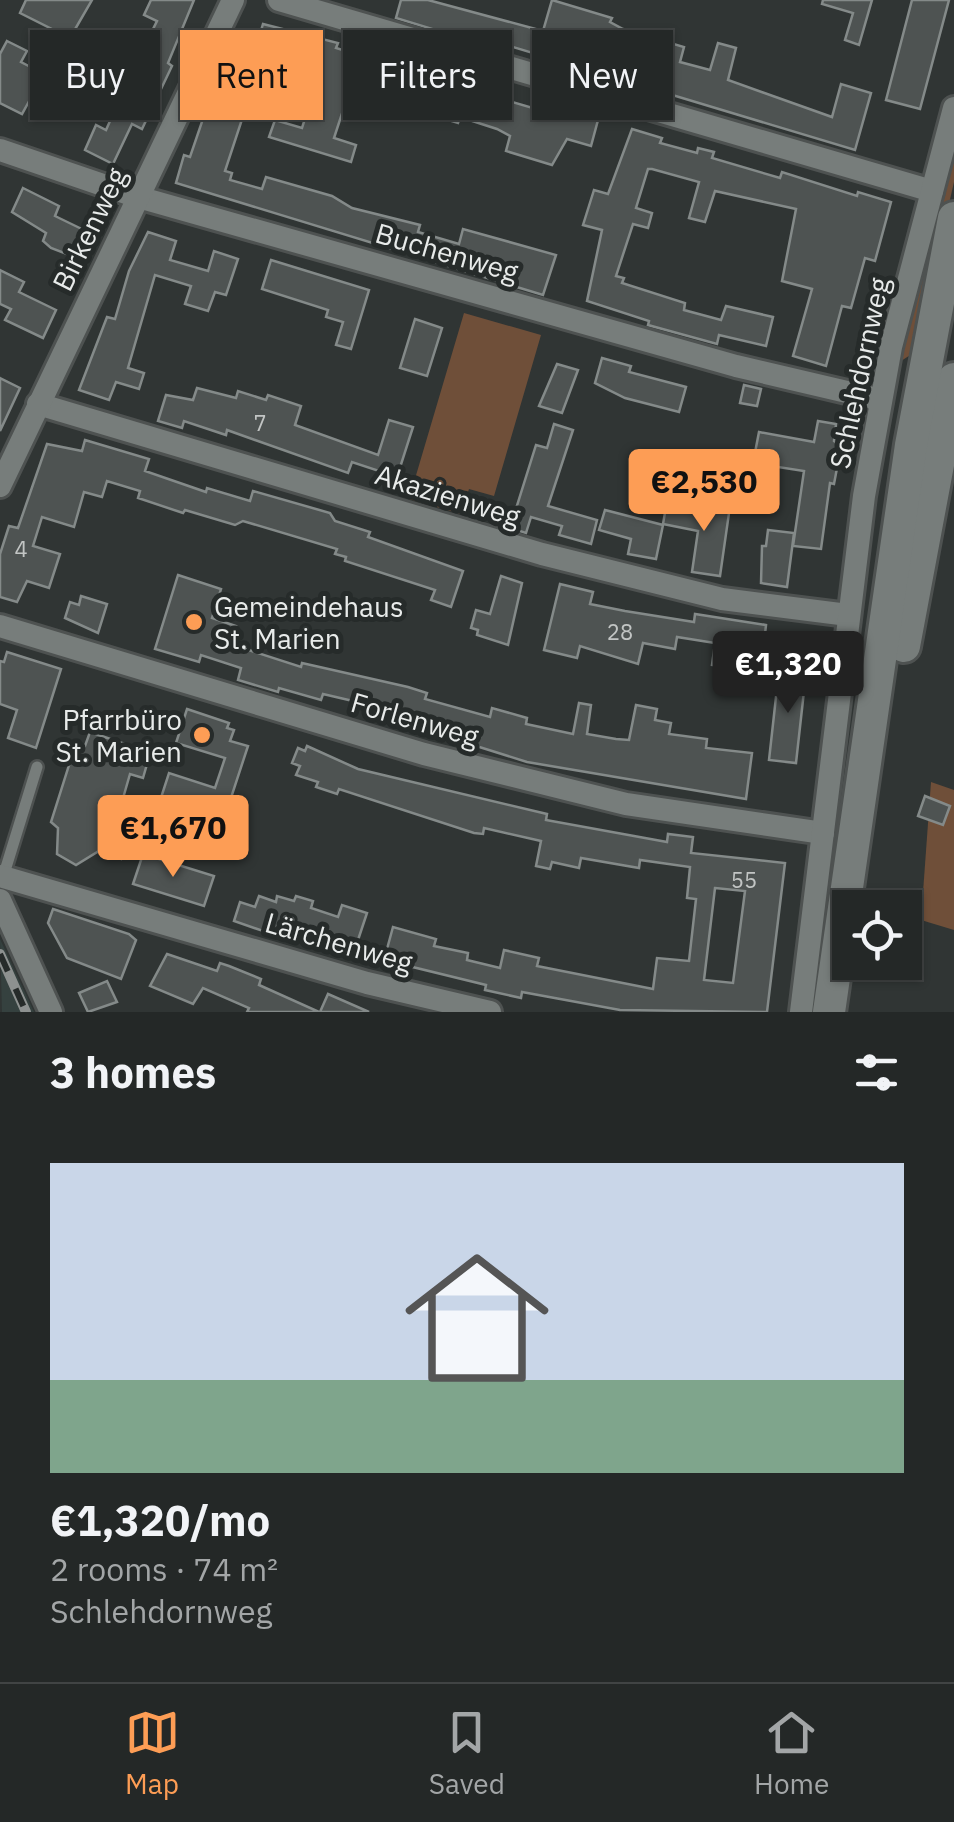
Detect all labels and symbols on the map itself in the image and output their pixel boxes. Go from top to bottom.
street label: Birkenweg [43,161,135,297]
street label: Buchenweg [371,214,523,290]
street label: Schlehdornweg [821,274,897,472]
house number: 7 [253,408,267,437]
pin: €2,530 [623,449,785,534]
street label: Akazienweg [371,455,525,535]
house number: 4 [14,534,28,563]
place label: Gemeindehaus St. Marien [214,588,404,657]
marker: Gemeindehaus St. Marien [183,611,205,633]
house number: 28 [607,617,633,646]
pin: €1,320 [707,631,869,716]
street label: Forlenweg [347,683,483,755]
place label: Pfarrbüro St. Marien [55,701,182,770]
marker: Pfarrbüro St. Marien [191,724,213,746]
pin: €1,670 [92,795,254,880]
house number: 55 [731,865,757,894]
street label: Lärchenweg [261,903,417,981]

